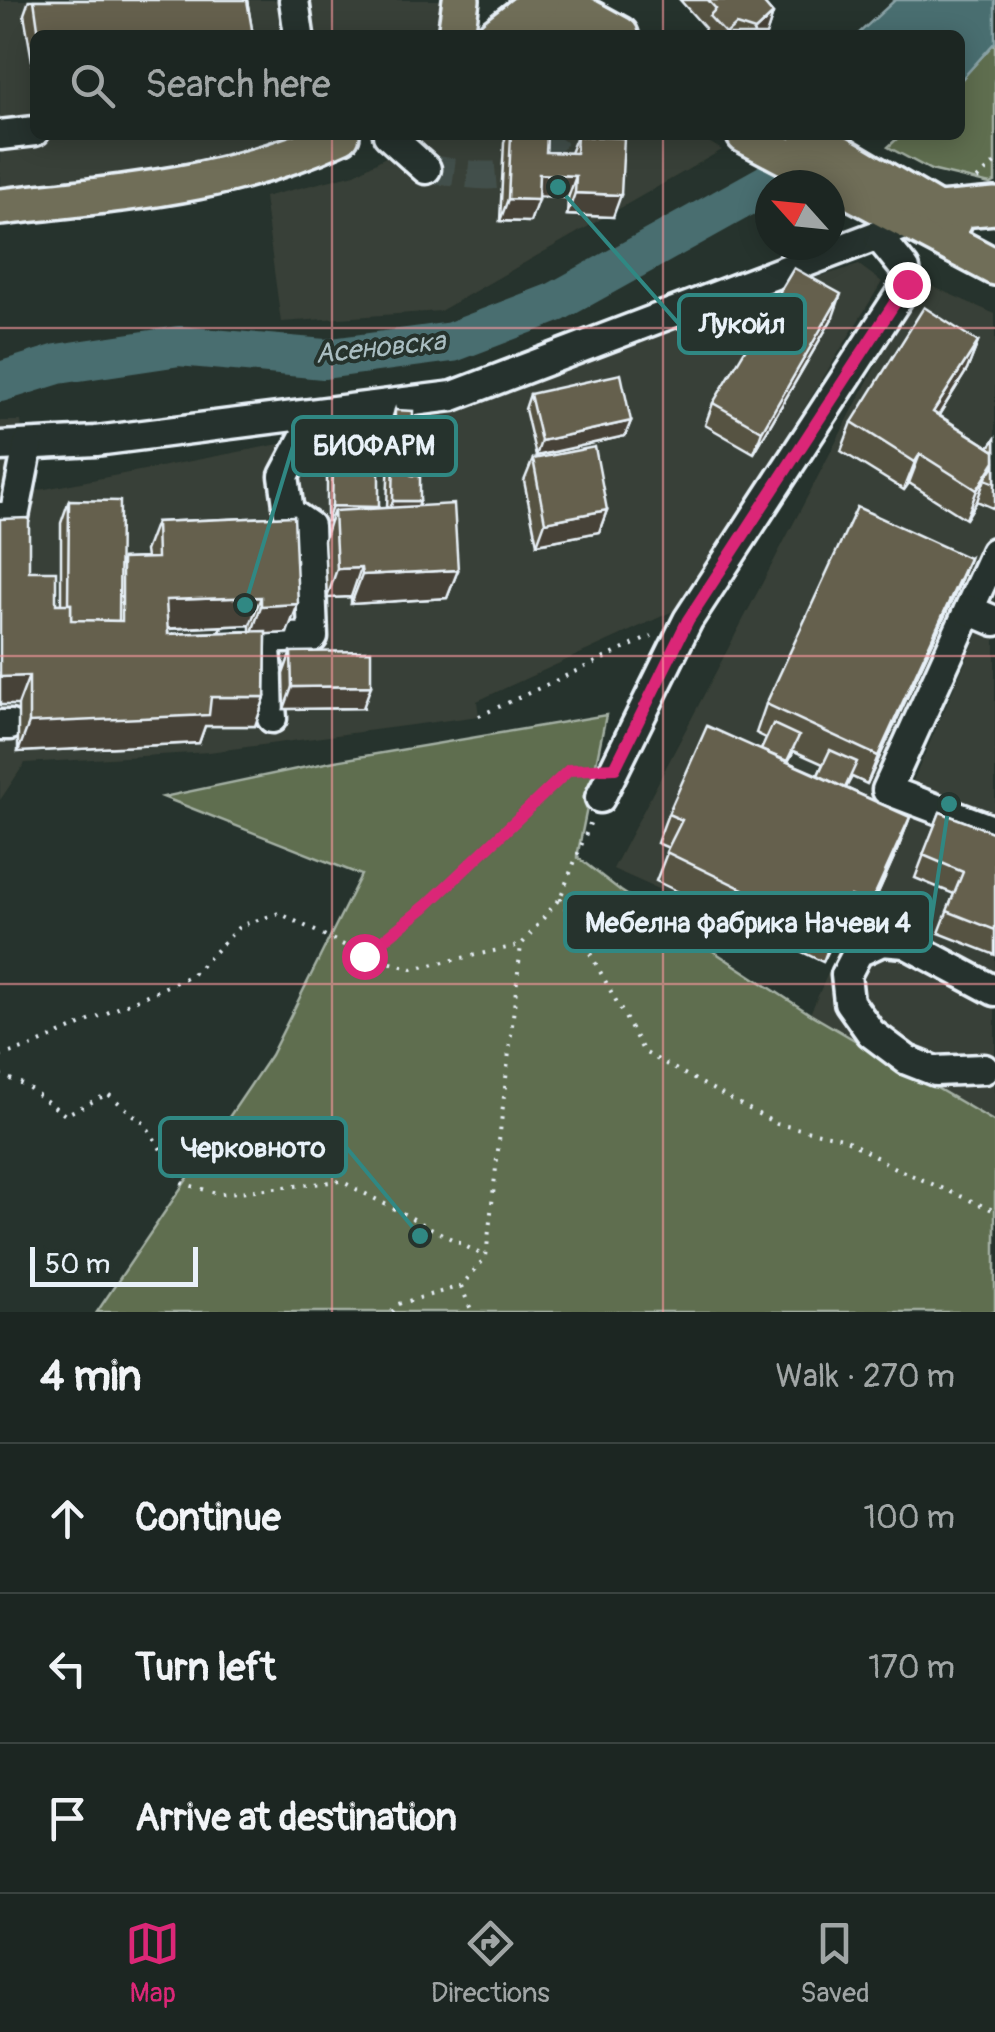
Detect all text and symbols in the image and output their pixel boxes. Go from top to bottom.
search box [30,30,965,140]
icon: search [65,58,120,113]
text: Search here [145,61,331,109]
north arrow [755,170,845,260]
route end [885,262,931,308]
callout: Лукойл [679,295,805,353]
text: Лукойл [698,307,785,342]
water label: Асеновска [313,324,449,372]
callout: БИОФАРМ [293,417,456,475]
text: БИОФАРМ [313,429,435,464]
callout: Мебелна фабрика Начеви 4 [565,893,931,951]
text: Мебелна фабрика Начеви 4 [585,906,912,941]
route start [342,934,388,980]
callout: Черковното [160,1118,346,1176]
text: Черковното [180,1131,326,1166]
scale bar [30,1242,198,1286]
text: 50 m [45,1247,110,1282]
text: 4 min [40,1351,142,1403]
text: Walk · 270 m [776,1357,955,1397]
icon: ahead [40,1491,95,1546]
text: Continue [135,1494,281,1542]
text: 100 m [863,1498,955,1538]
icon: left [40,1641,95,1696]
text: Turn left [135,1644,276,1692]
text: 170 m [868,1648,955,1688]
icon: arrive [40,1791,95,1846]
text: Arrive at destination [135,1794,457,1842]
tab: Map [125,1916,180,2011]
tab: Directions [431,1916,550,2011]
tab: Saved [800,1916,870,2011]

